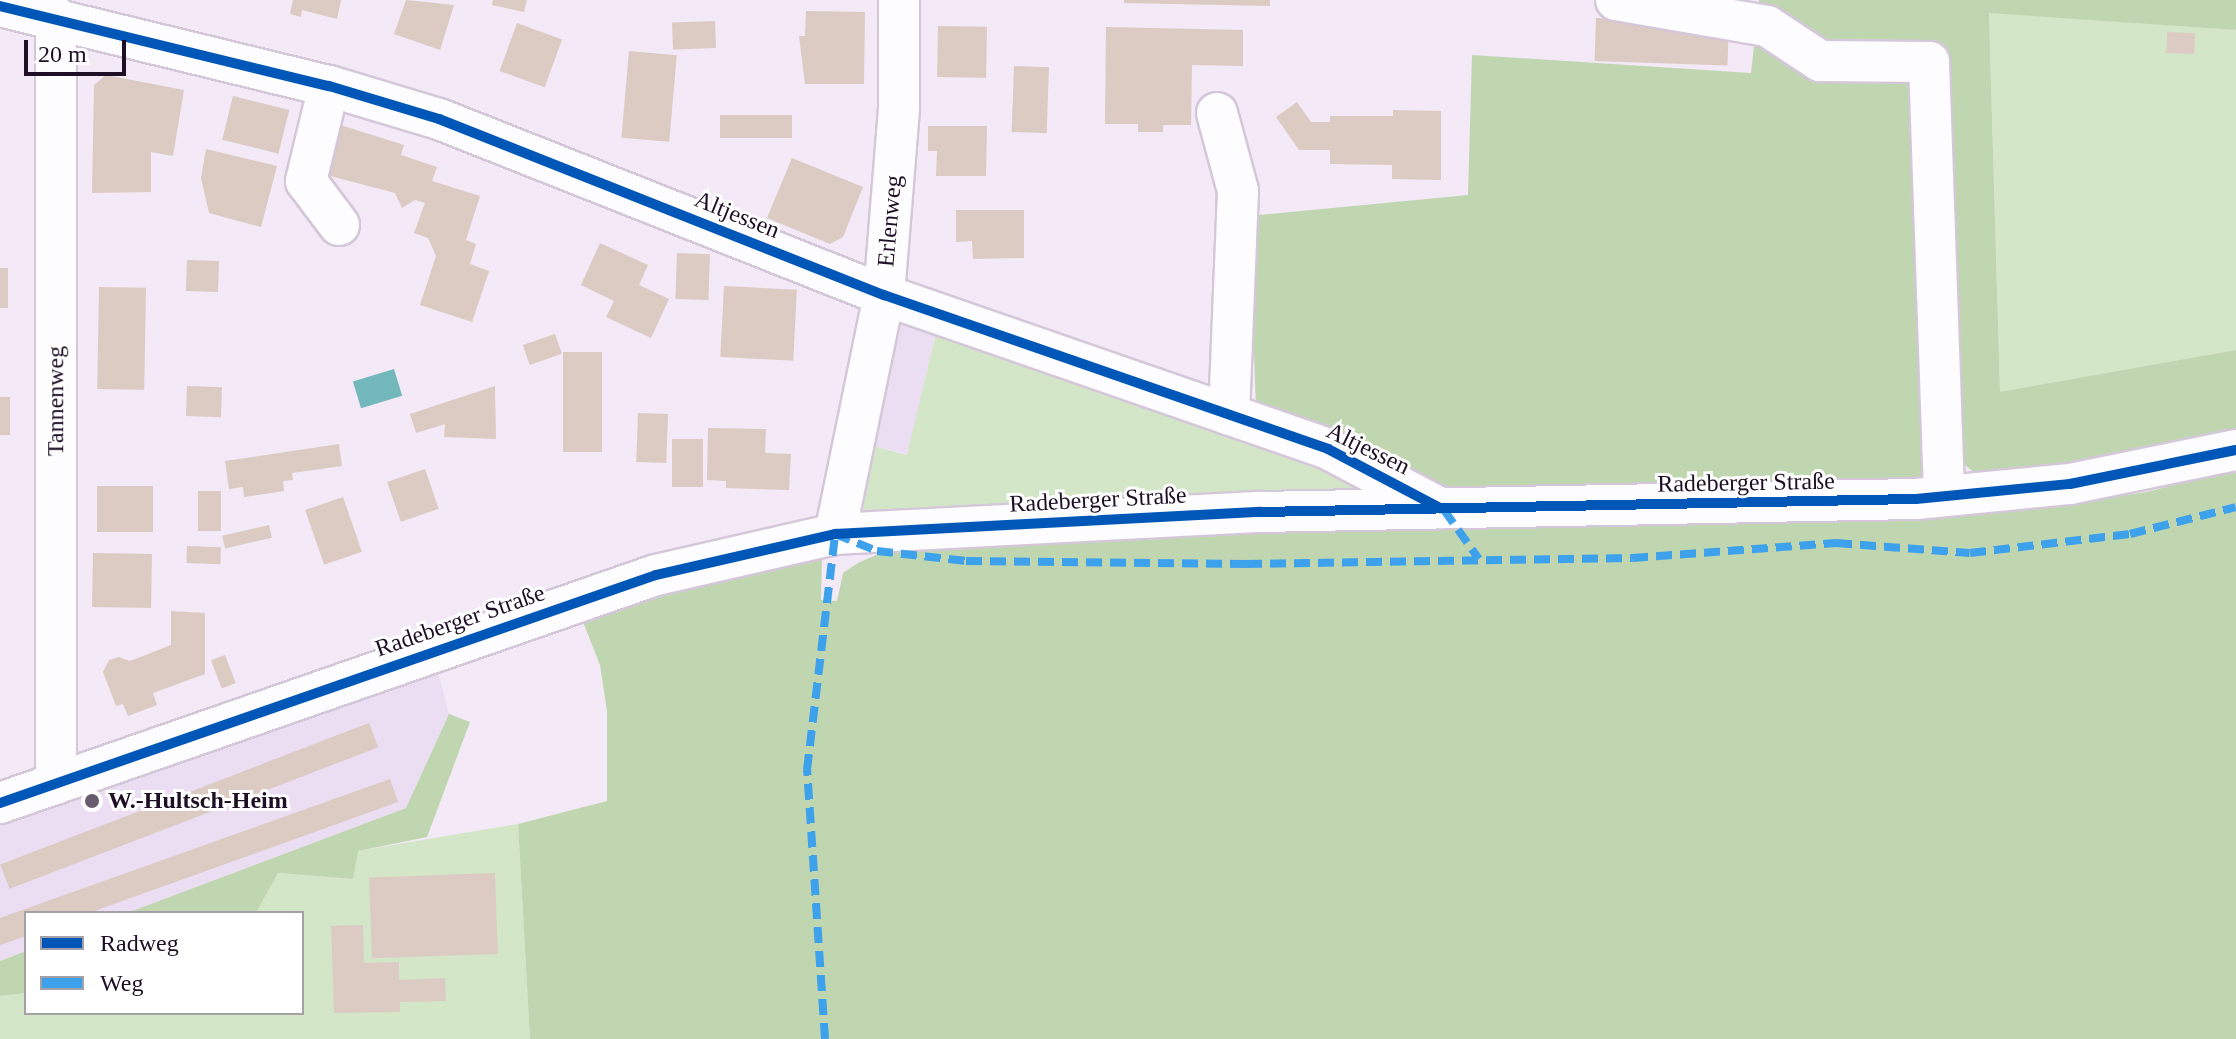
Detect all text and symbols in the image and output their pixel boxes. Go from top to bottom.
scale bar [28,24,130,74]
text: 20 m [38,41,87,67]
street label: Erlenweg [872,174,908,268]
street label: Altjessen [690,185,784,245]
street label: Tannenweg [42,346,70,456]
street label: Altjessen [1322,416,1414,482]
street label: Radeberger Straße [1657,467,1835,499]
street label: Radeberger Straße [1009,481,1187,519]
street label: Radeberger Straße [371,578,549,664]
place label: W.-Hultsch-Heim [108,787,288,815]
marker: W.-Hultsch-Heim [83,792,101,810]
legend [24,911,304,1015]
text: Radweg [100,930,179,956]
text: Weg [100,970,143,996]

